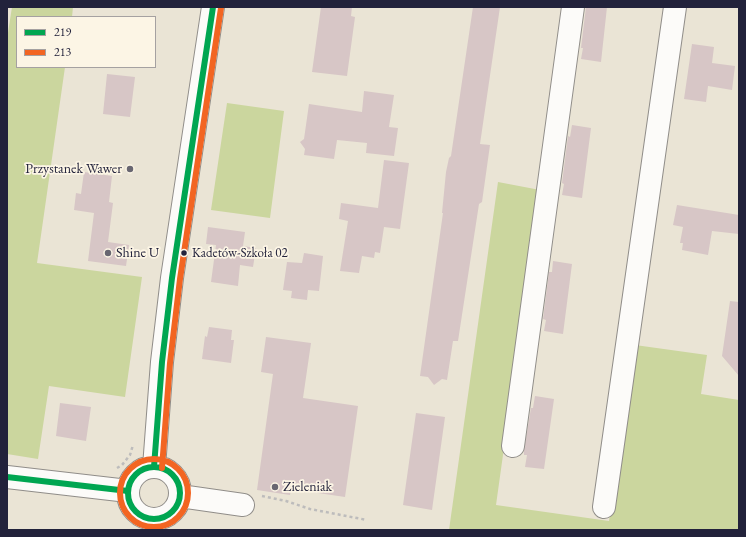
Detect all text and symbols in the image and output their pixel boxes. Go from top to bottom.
legend [16,16,156,68]
text: 219 [54,24,71,40]
text: 213 [54,44,71,60]
place label: Przystanek Wawer [25,161,122,177]
marker: Przystanek Wawer [125,164,135,174]
place label: Shine U [116,245,159,261]
place label: Kadetów-Szkoła 02 [192,245,288,261]
marker: Shine U [103,248,113,258]
marker: Kadetów-Szkoła 02 [179,248,189,258]
place label: Zieleniak [283,479,332,495]
marker: Zieleniak [270,482,280,492]

